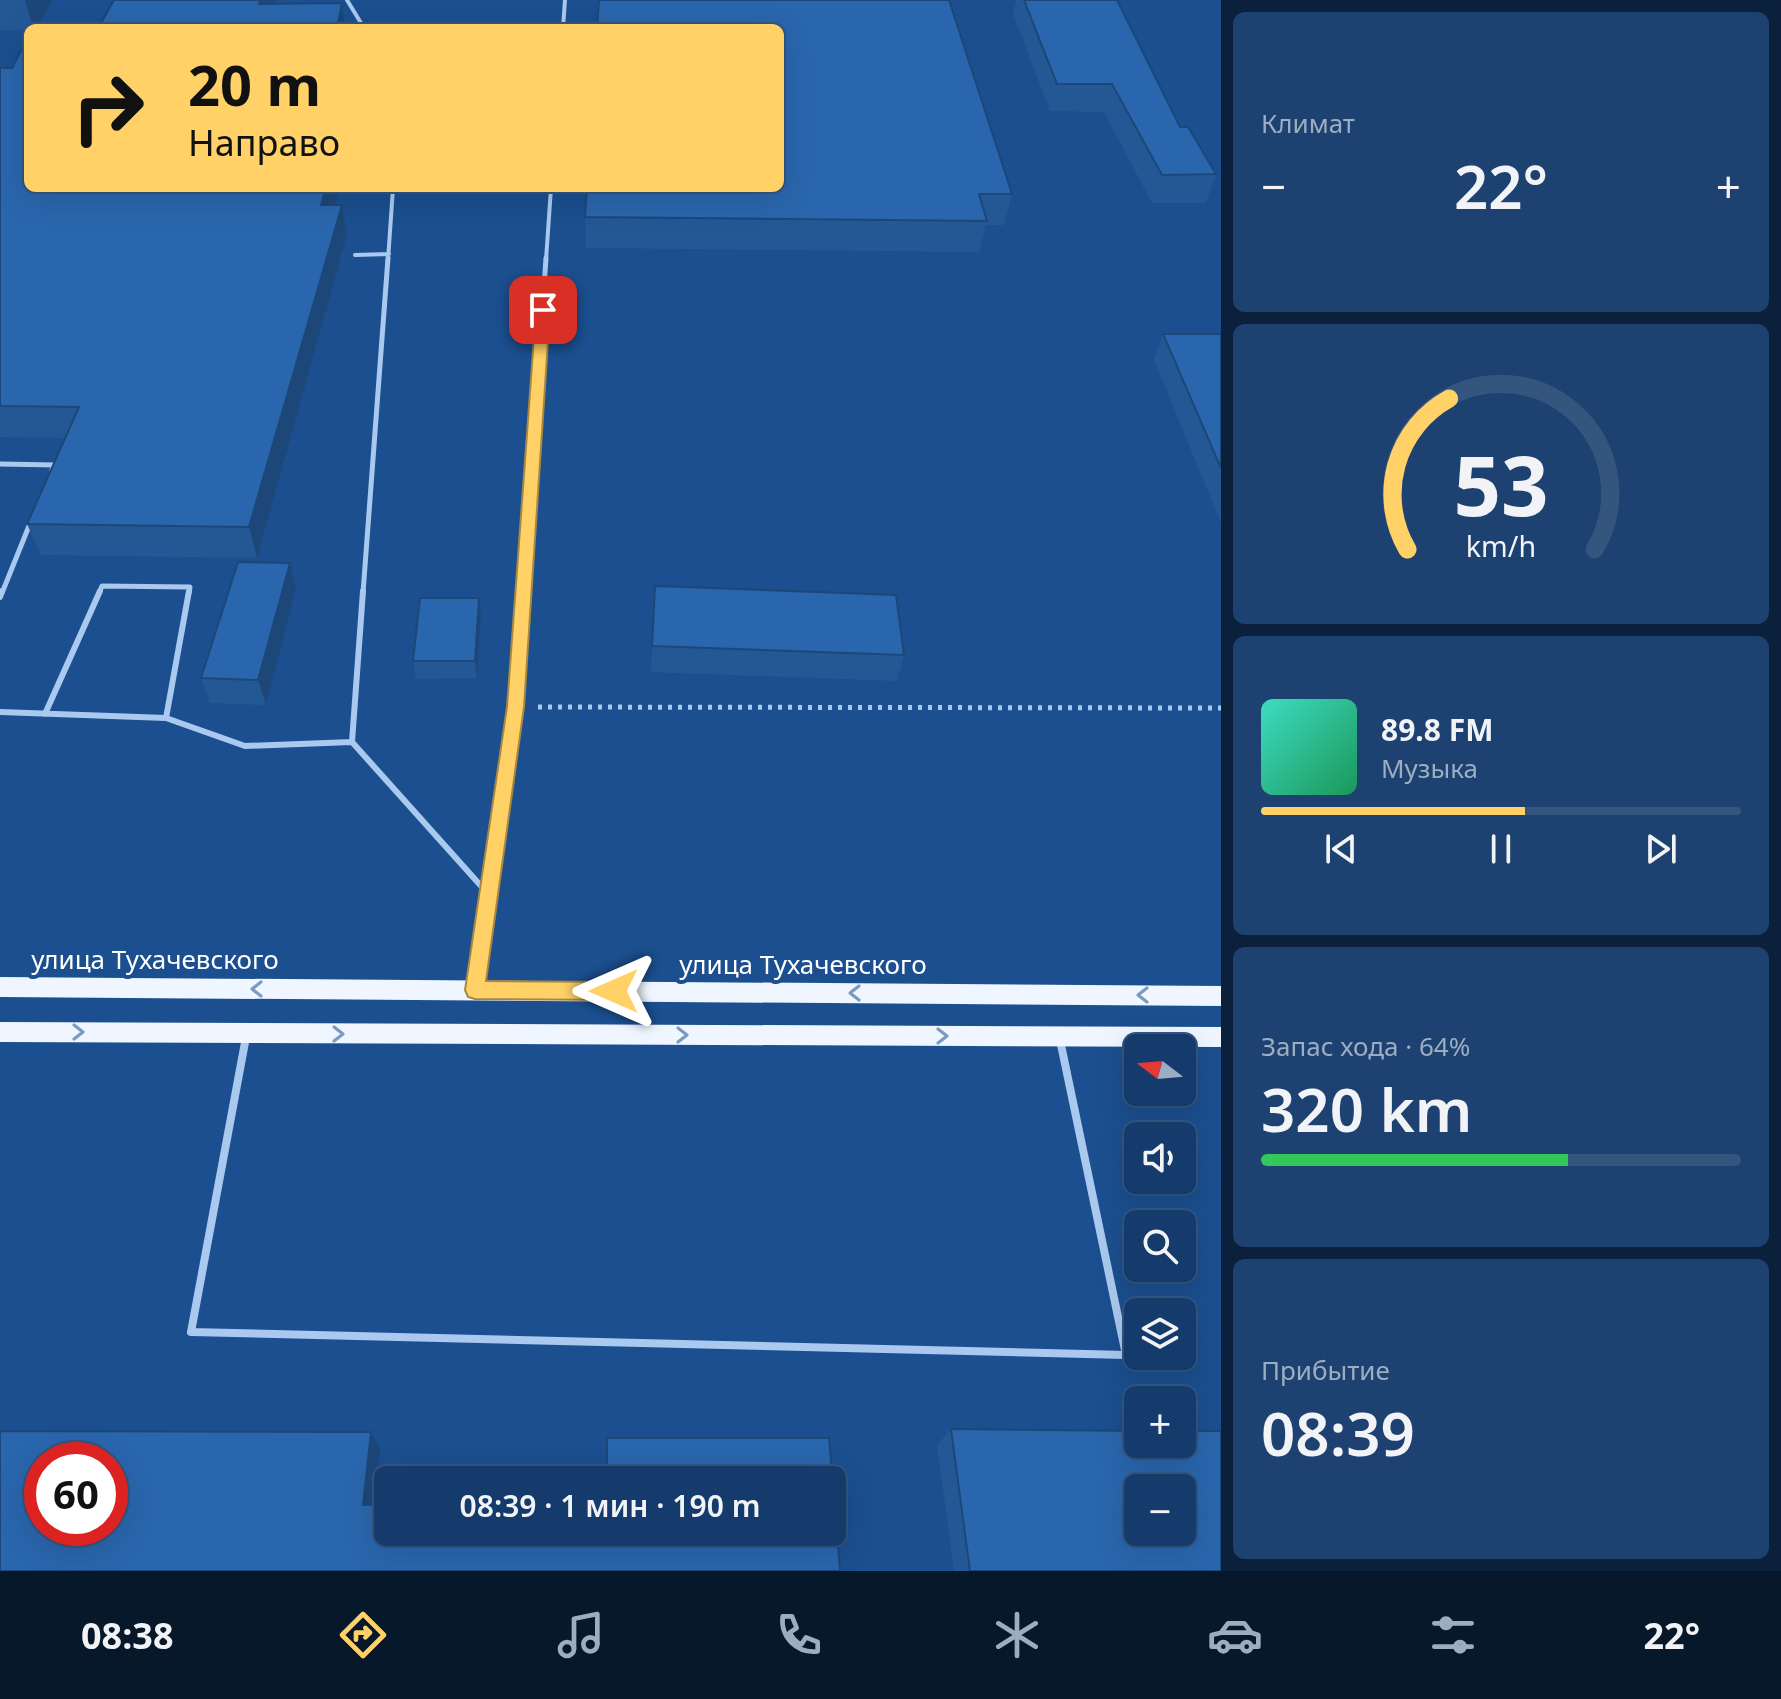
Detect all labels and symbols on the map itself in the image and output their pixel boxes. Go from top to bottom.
pin [509,276,577,344]
street label: улица Тухачевского [31,941,279,977]
street label: улица Тухачевского [679,946,927,982]
position arrow [572,949,656,1033]
one-way arrow [250,980,263,998]
one-way arrow [848,984,861,1002]
one-way arrow [1136,986,1149,1004]
one-way arrow [72,1024,85,1041]
one-way arrow [332,1025,345,1043]
one-way arrow [676,1026,689,1044]
one-way arrow [936,1027,949,1045]
north arrow [1124,1034,1196,1106]
speed limit sign: 60 [24,1442,128,1546]

